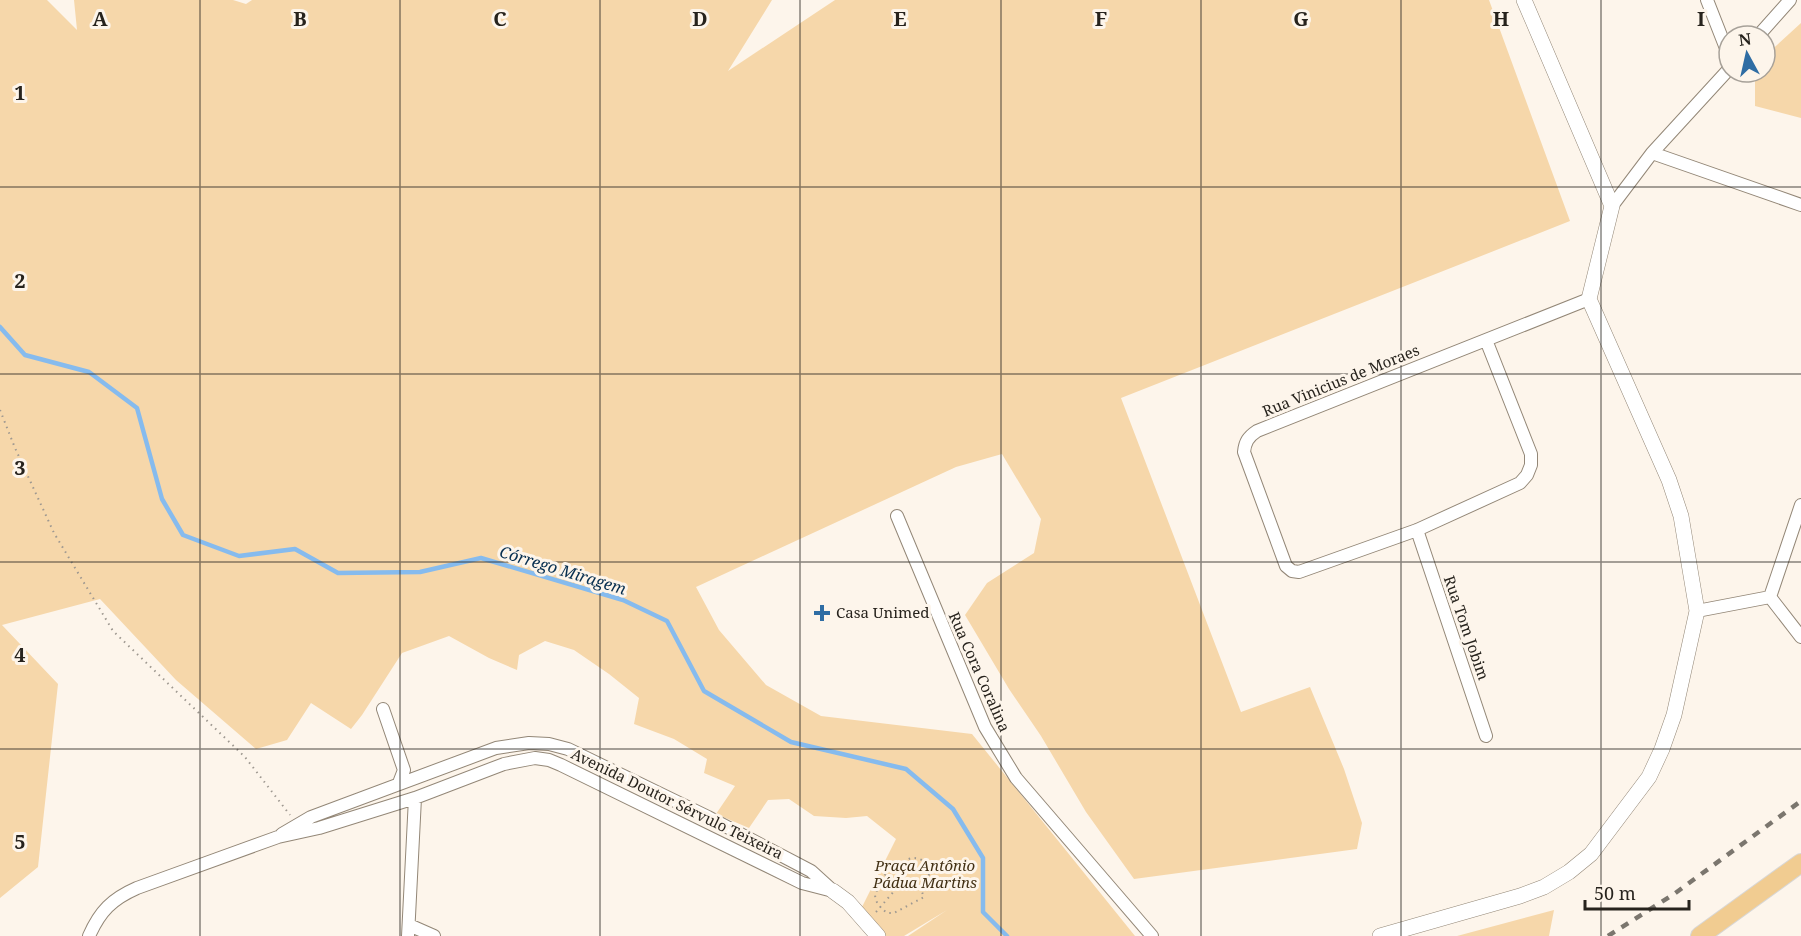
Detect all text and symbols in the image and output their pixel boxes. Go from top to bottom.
text: A [92,5,108,32]
text: B [293,5,307,32]
text: C [493,5,507,32]
text: D [692,5,708,32]
text: E [893,5,907,32]
text: F [1095,5,1107,32]
text: G [1293,5,1309,32]
text: H [1493,5,1509,32]
text: I [1697,5,1705,32]
north arrow [1717,24,1777,84]
text: N [1737,27,1753,51]
text: 1 [14,79,26,106]
text: 2 [14,267,26,294]
street label: Rua Vinicius de Moraes [1259,339,1422,421]
text: 3 [14,454,26,481]
water label: Córrego Miragem [497,540,630,600]
street label: Rua Tom Jobim [1440,573,1494,683]
place label: Casa Unimed [836,602,929,622]
marker: Casa Unimed [813,604,831,622]
street label: Rua Cora Coralina [944,608,1015,735]
text: 4 [14,641,26,668]
street label: Avenida Doutor Sérvulo Teixeira [568,743,787,863]
text: 5 [14,828,26,855]
park label: Praça Antônio Pádua Martins [872,855,977,892]
scale bar [1585,873,1688,911]
text: 50 m [1594,881,1636,905]

